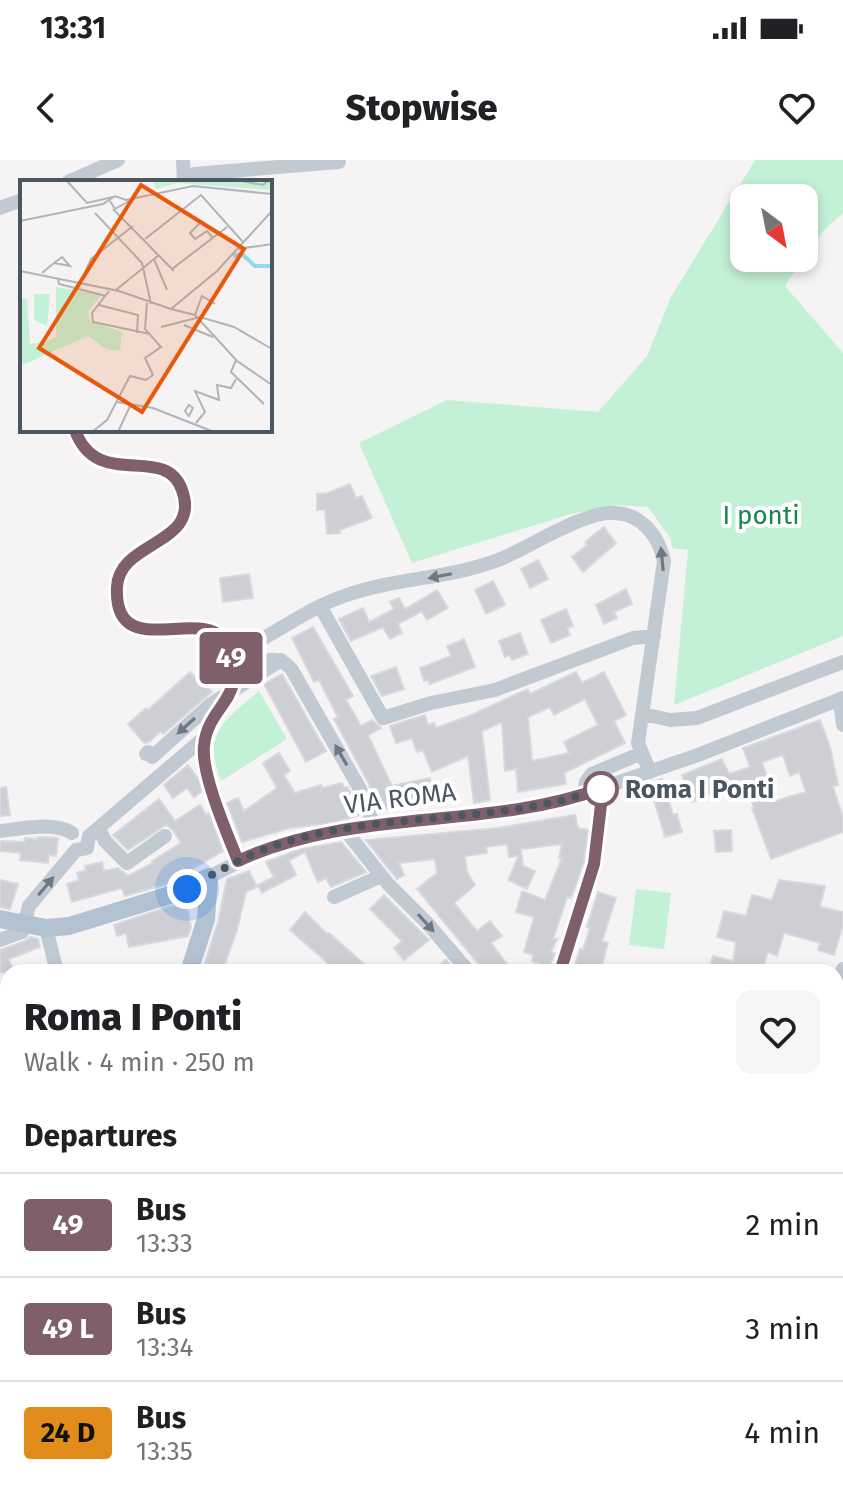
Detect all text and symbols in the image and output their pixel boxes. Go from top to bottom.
text: 13:31 [40,10,106,46]
icon: back [24,86,68,130]
text: Stopwise [346,86,497,130]
icon: heart [775,86,819,130]
inset map [20,180,272,432]
north arrow [730,184,818,272]
map controls [730,184,818,272]
park label: I ponti [722,500,800,531]
one-way arrow [655,546,668,571]
one-way arrow [427,571,452,583]
line badge: 49 [195,632,267,684]
text: 49 [216,641,246,674]
one-way arrow [177,716,196,734]
one-way arrow [334,744,348,766]
marker: Roma I Ponti [584,772,618,806]
place label: Roma I Ponti [625,774,774,805]
street label: VIA ROMA [342,776,458,821]
your location [167,869,207,909]
one-way arrow [37,876,54,896]
one-way arrow [417,912,434,932]
button: heart [736,990,820,1074]
text: Roma I Ponti [24,994,242,1040]
text: Walk · 4 min · 250 m [24,1047,255,1078]
text: Departures [24,1118,177,1154]
text: Bus [136,1192,186,1228]
text: 2 min [745,1207,820,1243]
text: 49 [53,1208,83,1241]
text: 13:33 [136,1228,193,1259]
text: Bus [136,1296,186,1332]
text: 3 min [745,1311,820,1347]
text: 49 L [42,1312,94,1345]
text: 13:34 [136,1332,193,1363]
text: Bus [136,1400,186,1436]
text: 4 min [744,1415,820,1451]
text: 24 D [41,1416,95,1449]
text: 13:35 [136,1436,193,1467]

